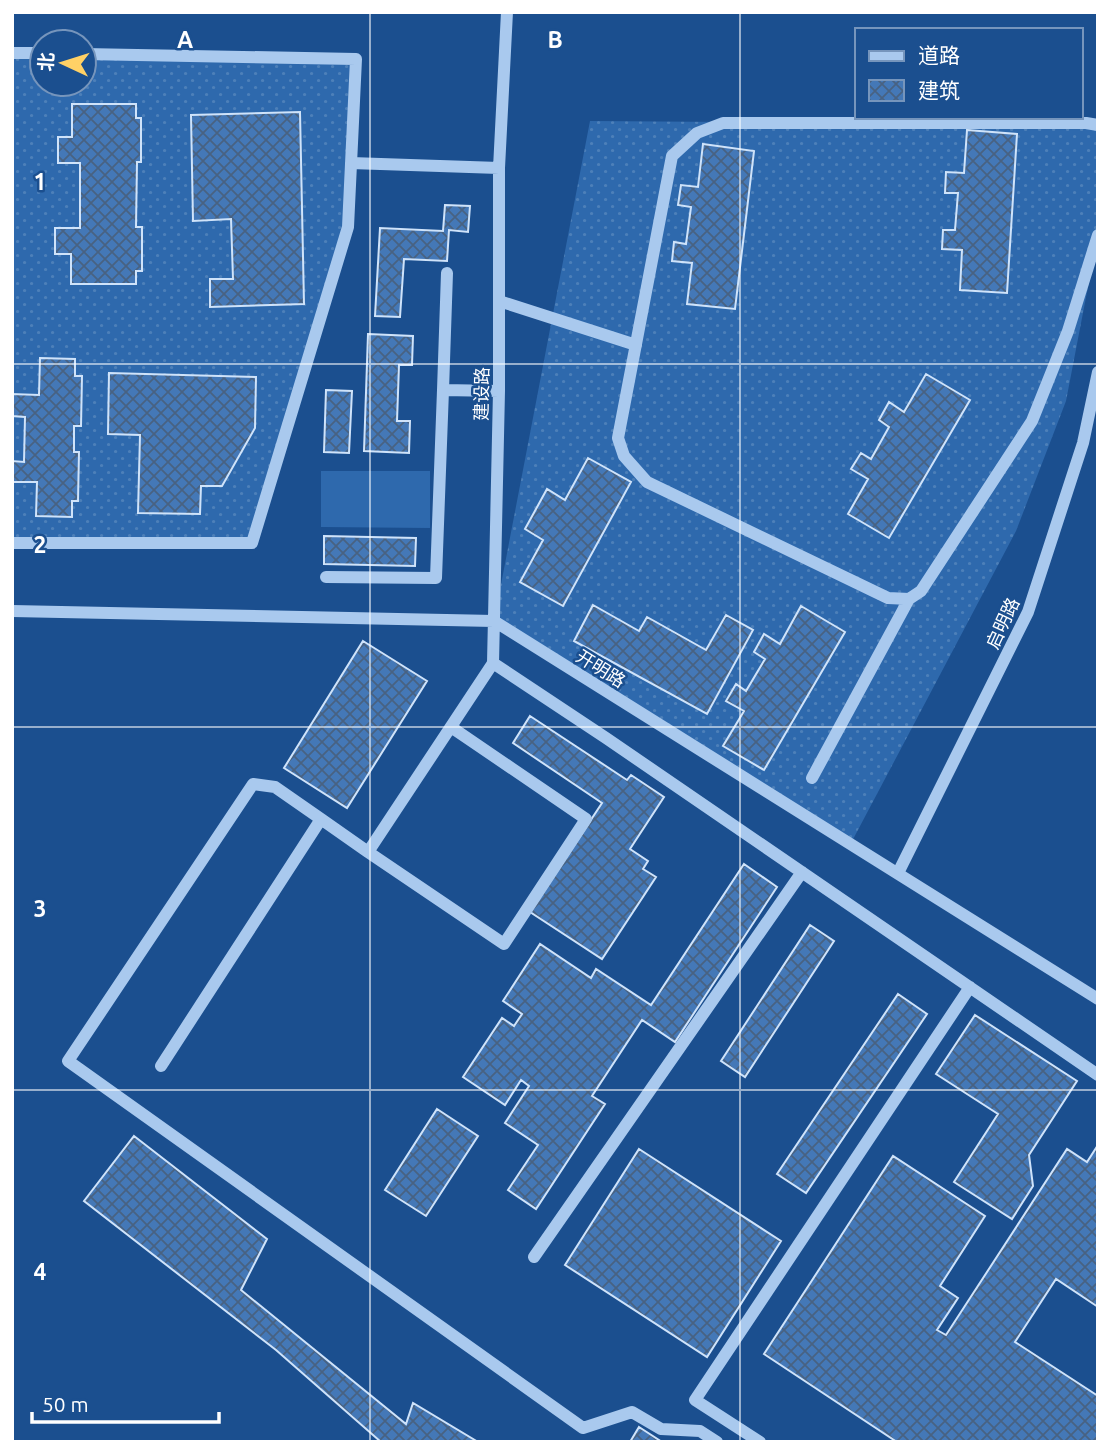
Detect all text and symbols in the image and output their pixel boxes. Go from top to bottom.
text: A [177,27,193,52]
text: B [547,27,563,52]
north arrow [28,28,98,98]
legend [855,28,1082,119]
text: 道路 [918,43,960,67]
text: 北 [34,52,58,72]
text: 建筑 [918,78,960,102]
text: 1 [34,169,46,194]
street label: 建设路 [471,367,491,421]
text: 2 [34,532,46,557]
street label: 启明路 [982,594,1022,652]
street label: 开明路 [573,645,629,691]
text: 3 [34,896,46,921]
text: 4 [34,1259,47,1284]
scale bar [32,1380,219,1424]
text: 50 m [42,1392,89,1416]

